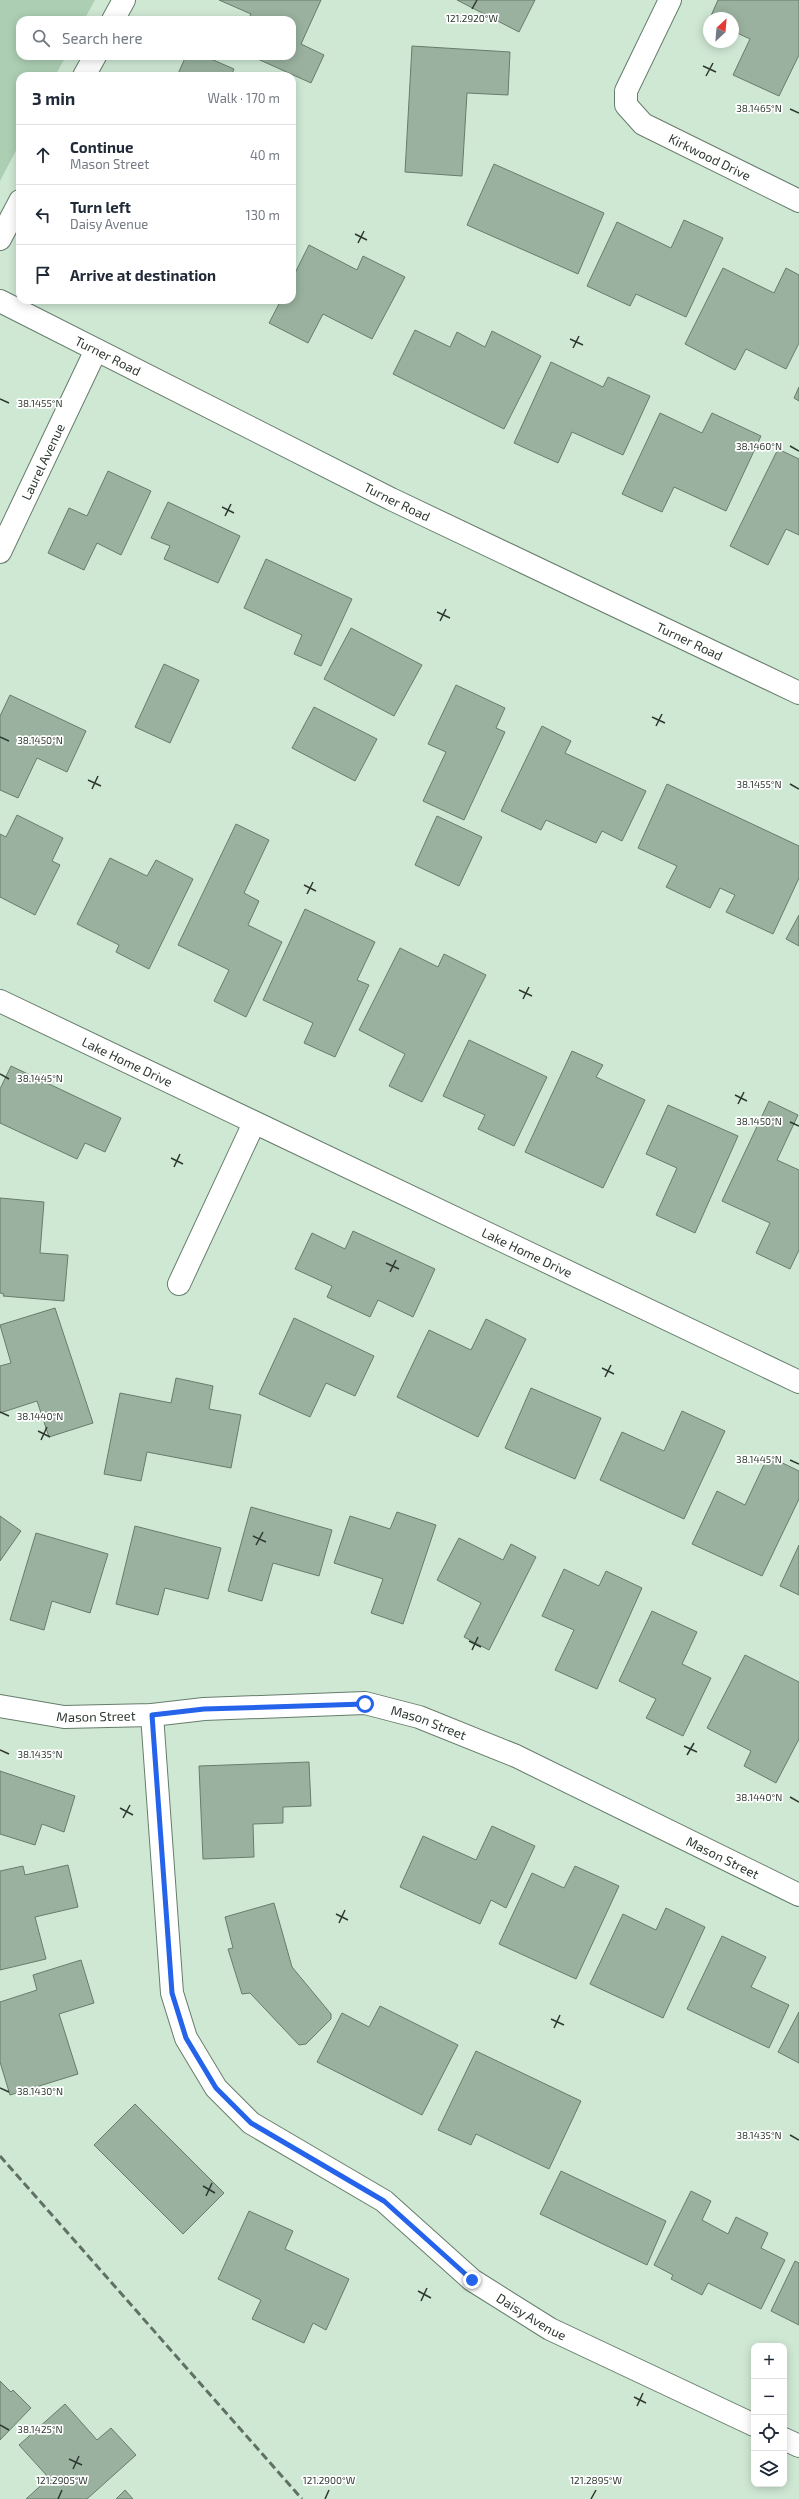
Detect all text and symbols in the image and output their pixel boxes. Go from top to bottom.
text: 121.2920°W [446,12,498,24]
north arrow [703,12,739,48]
search box [16,16,296,60]
icon: search [30,27,52,49]
text: Search here [62,29,143,47]
text: 3 min [32,88,75,108]
text: Walk · 170 m [208,90,280,106]
text: 38.1465°N [736,102,782,114]
street label: Kirkwood Drive [666,130,753,184]
text: Continue [70,138,133,156]
icon: ahead [32,144,54,166]
text: 40 m [250,147,280,163]
text: Mason Street [70,156,149,172]
text: Turn left [70,198,131,216]
icon: left [32,204,54,226]
text: 130 m [245,207,280,223]
text: Daisy Avenue [70,216,148,232]
icon: arrive [32,264,54,286]
text: Arrive at destination [70,266,216,284]
street label: Turner Road [72,332,143,379]
text: 38.1455°N [17,397,63,409]
street label: Laurel Avenue [18,421,68,503]
text: 38.1460°N [736,440,782,452]
street label: Turner Road [362,479,433,524]
street label: Turner Road [654,618,725,664]
text: 38.1450°N [17,734,63,746]
text: 38.1455°N [736,778,782,790]
street label: Lake Home Drive [79,1033,175,1090]
text: 38.1445°N [17,1072,63,1084]
text: 38.1450°N [736,1115,782,1127]
street label: Lake Home Drive [479,1224,575,1281]
text: 38.1440°N [17,1410,63,1422]
text: 38.1445°N [736,1453,782,1465]
route start [356,1695,374,1713]
street label: Mason Street [389,1702,469,1743]
street label: Mason Street [55,1707,136,1726]
text: 38.1435°N [17,1748,63,1760]
text: 38.1440°N [736,1791,782,1803]
street label: Mason Street [684,1833,762,1882]
text: 38.1430°N [17,2085,63,2097]
text: 38.1435°N [736,2129,782,2141]
route end [463,2271,481,2289]
street label: Daisy Avenue [494,2290,569,2343]
map controls [751,2343,787,2487]
button: + [751,2343,787,2379]
button: − [751,2379,787,2415]
button: locate [751,2415,787,2451]
text: 38.1425°N [17,2423,63,2435]
button: layers [751,2451,787,2487]
text: 121.2905°W [36,2474,88,2486]
text: 121.2900°W [303,2474,356,2486]
text: 121.2895°W [570,2474,622,2486]

